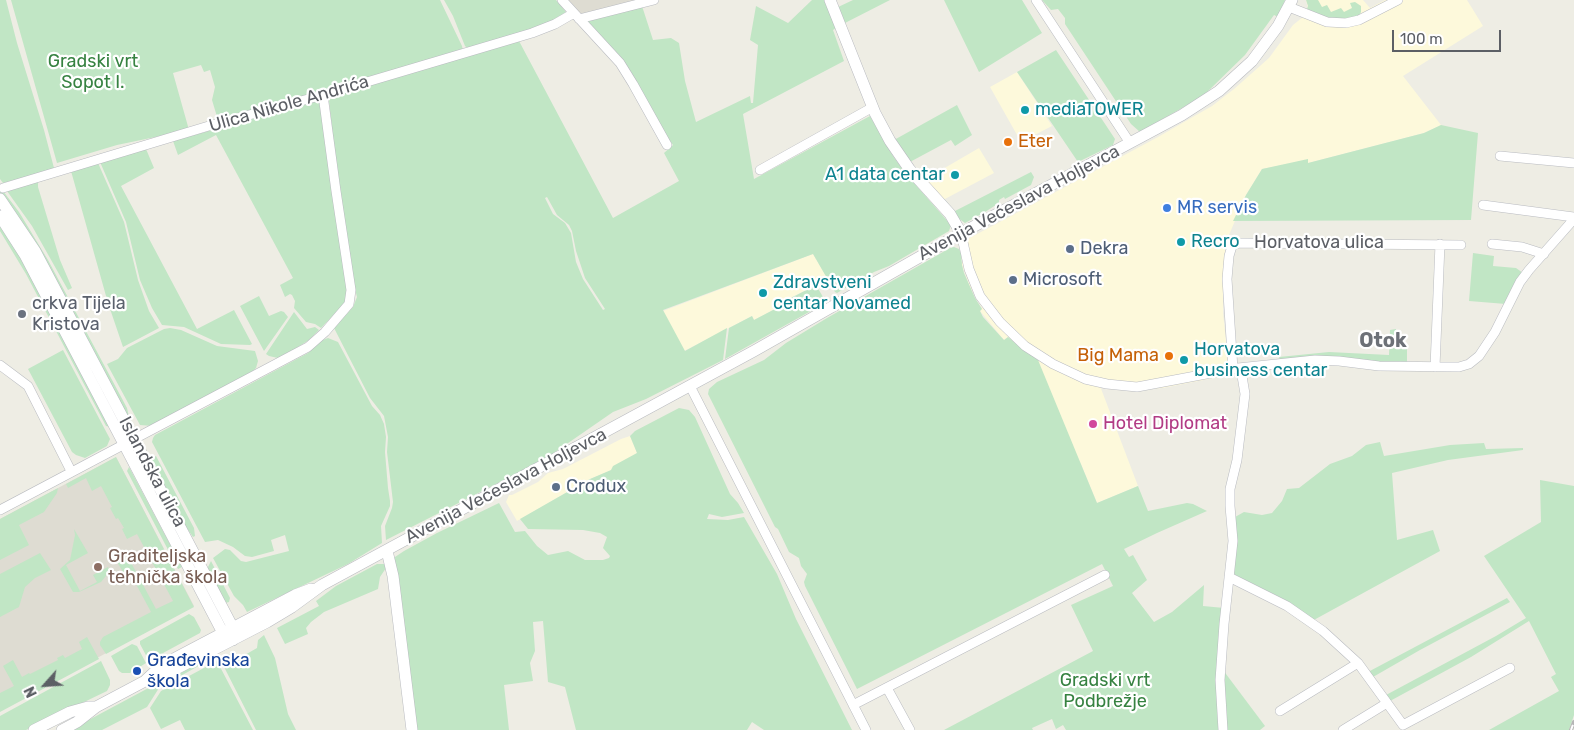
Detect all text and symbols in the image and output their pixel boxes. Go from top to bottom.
scale bar [1394,20,1503,52]
text: 100 m [1400,30,1442,48]
park label: Gradski vrt Sopot I. [48,51,138,94]
street label: Ulica Nikole Andrića [207,71,371,137]
place label: mediaTOWER [1035,99,1144,121]
marker: mediaTOWER [1019,104,1031,116]
place label: Eter [1018,131,1053,153]
marker: Eter [1002,136,1014,148]
street label: Avenija Većeslava Holjevca [915,141,1123,265]
place label: A1 data centar [825,164,945,186]
marker: A1 data centar [949,169,961,181]
place label: MR servis [1177,197,1257,219]
marker: MR servis [1161,202,1173,214]
place label: Recro [1191,231,1240,253]
street label: Horvatova ulica [1254,232,1384,254]
marker: Recro [1175,236,1187,248]
place label: Dekra [1080,238,1128,260]
marker: Dekra [1064,243,1076,255]
place label: Microsoft [1023,269,1102,291]
place label: Zdravstveni centar Novamed [773,272,911,314]
marker: Microsoft [1007,274,1019,286]
marker: Zdravstveni centar Novamed [757,287,769,299]
place label: crkva Tijela Kristova [32,293,126,336]
marker: crkva Tijela Kristova [16,308,28,320]
district label: Otok [1359,329,1407,353]
place label: Horvatova business centar [1194,339,1327,382]
place label: Big Mama [1077,345,1159,367]
marker: Big Mama [1163,350,1175,362]
marker: Horvatova business centar [1178,354,1190,366]
street label: Islandska ulica [114,413,190,531]
place label: Hotel Diplomat [1103,413,1227,435]
marker: Hotel Diplomat [1087,418,1099,430]
street label: Avenija Većeslava Holjevca [402,424,610,548]
place label: Crodux [566,476,626,498]
marker: Crodux [550,481,562,493]
place label: Graditeljska tehnička škola [108,546,227,588]
marker: Graditeljska tehnička škola [92,561,104,573]
place label: Građevinska škola [147,650,250,692]
north arrow [20,660,70,710]
marker: Građevinska škola [131,665,143,677]
park label: Gradski vrt Podbrežje [1060,670,1150,712]
text: N [21,684,41,700]

